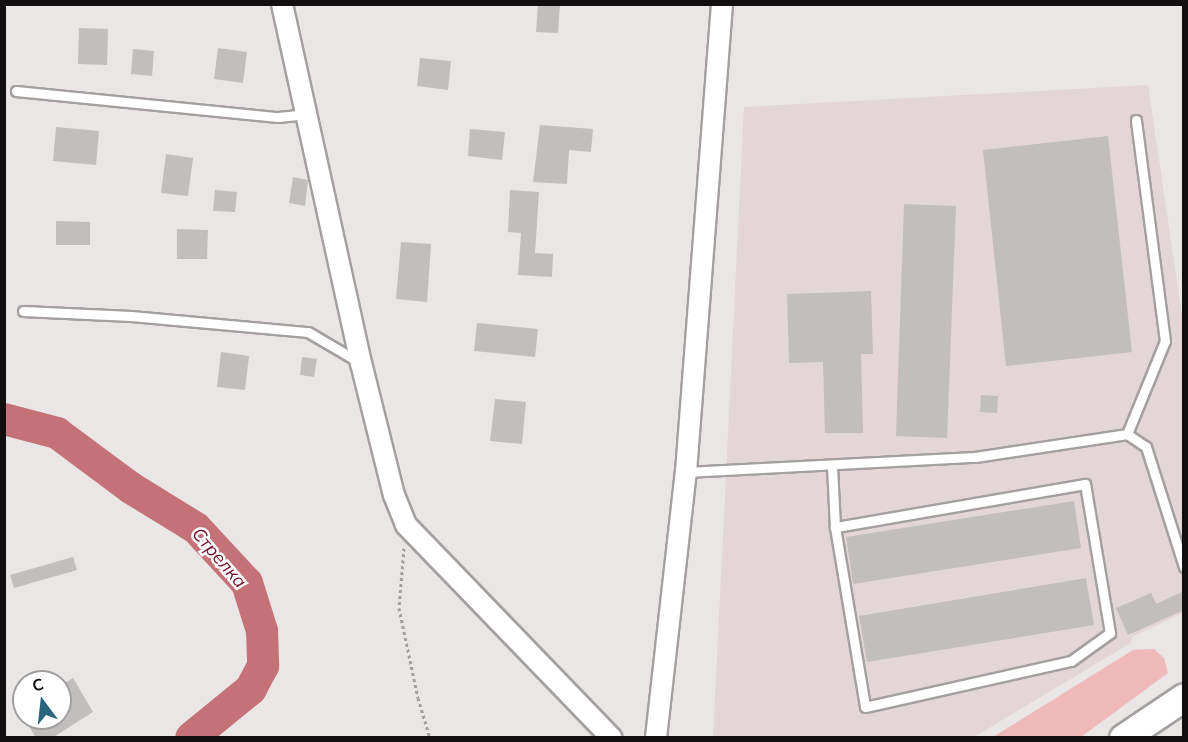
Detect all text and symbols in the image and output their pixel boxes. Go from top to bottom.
water label: Стрелка [187,523,251,593]
north arrow [12,670,72,730]
text: С [30,673,46,696]

